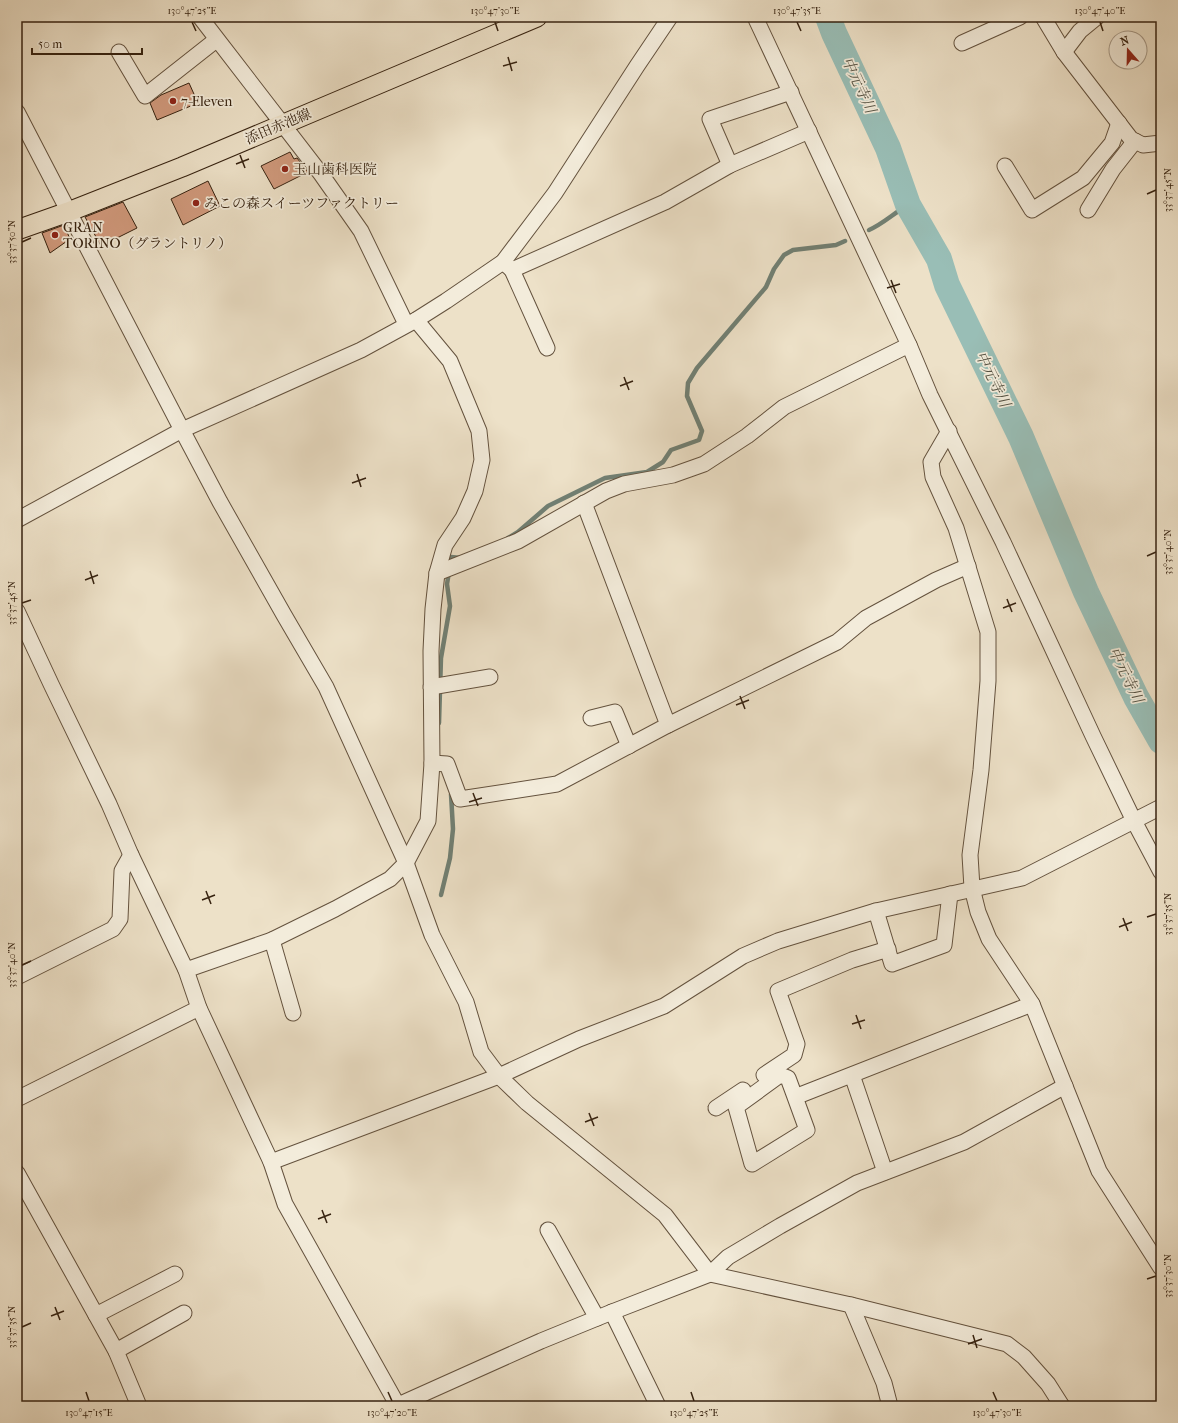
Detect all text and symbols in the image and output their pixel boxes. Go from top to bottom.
text: 130°47'25"E [168,5,216,17]
text: 130°47'30"E [470,5,520,17]
text: 130°47'35"E [773,5,821,17]
text: 130°47'40"E [1075,5,1125,17]
scale bar [32,30,142,56]
north arrow [1108,30,1148,70]
text: N [1119,33,1132,49]
text: 50 m [38,37,62,51]
water label: 中元寺川 [838,54,881,118]
place label: 7-Eleven [181,93,232,110]
marker: 7-Eleven [168,96,178,106]
street label: 添田赤池線 [243,105,314,148]
place label: 玉山歯科医院 [293,161,377,178]
marker: 玉山歯科医院 [280,164,290,174]
text: 33°37'45"N [1162,167,1174,212]
place label: みこの森スイーツファクトリー [204,195,399,212]
marker: みこの森スイーツファクトリー [191,198,201,208]
text: 33°37'50"N [6,219,18,264]
place label: GRAN TORINO（グラントリノ） [63,219,232,252]
marker: GRAN TORINO（グラントリノ） [50,230,60,240]
water label: 中元寺川 [972,348,1015,412]
text: 33°37'40"N [1162,529,1174,575]
text: 33°37'45"N [6,580,18,625]
water label: 中元寺川 [1105,644,1148,708]
text: 33°37'35"N [1162,892,1174,935]
text: 33°37'40"N [6,942,18,988]
text: 33°37'30"N [1162,1254,1174,1298]
text: 33°37'35"N [6,1305,18,1348]
text: 130°47'15"E [65,1407,113,1419]
text: 130°47'20"E [367,1407,417,1419]
text: 130°47'25"E [670,1407,718,1419]
text: 130°47'30"E [972,1407,1022,1419]

